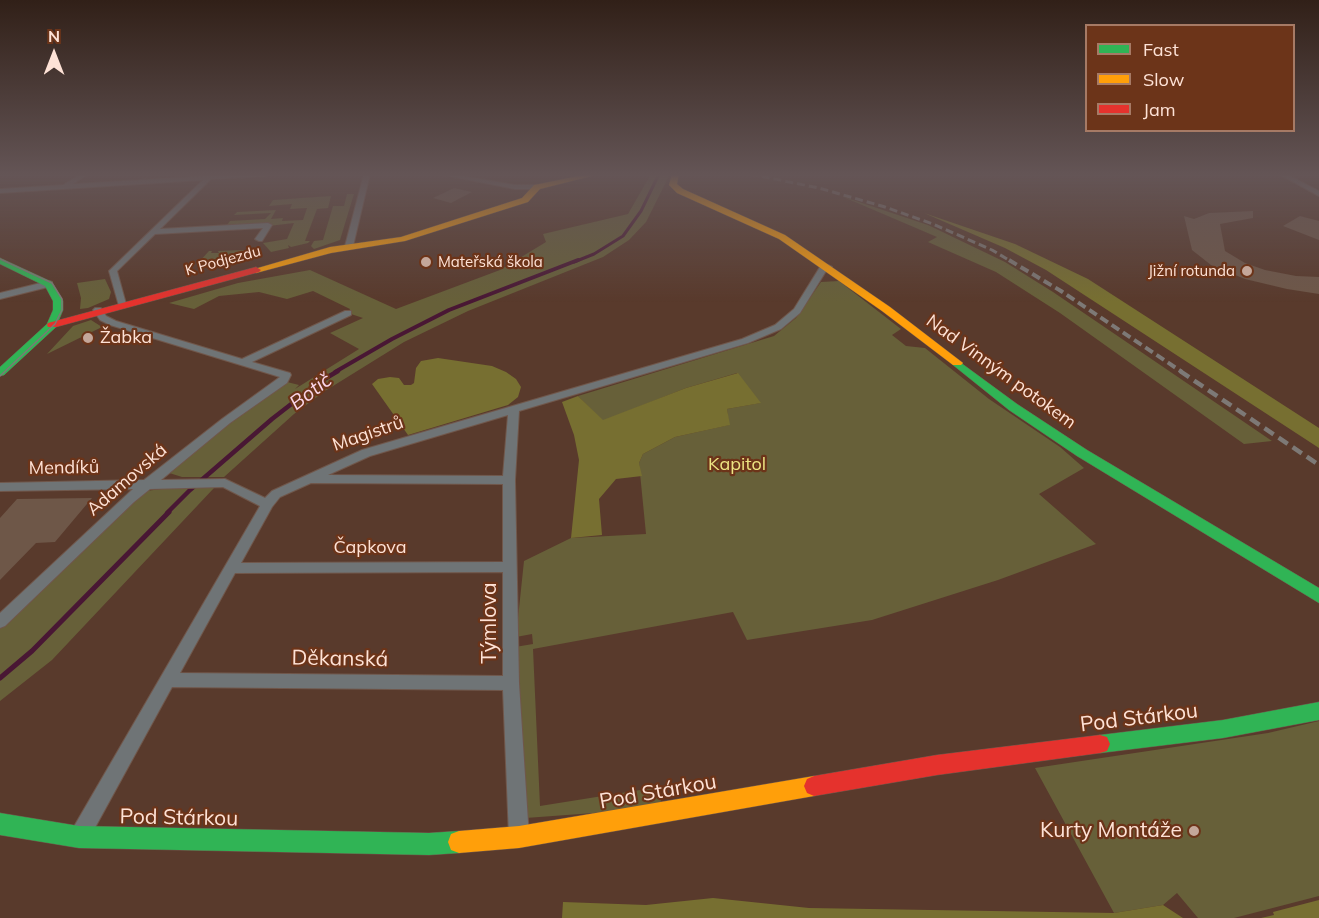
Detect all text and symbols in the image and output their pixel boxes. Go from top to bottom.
north arrow [24,24,84,84]
legend [1085,24,1295,132]
text: N [48,26,60,46]
text: Fast [1143,38,1179,61]
text: Slow [1143,68,1184,91]
text: Jam [1143,98,1176,121]
street label: K Podjezdu [183,242,263,280]
place label: Mateřská škola [438,253,543,271]
marker: Mateřská škola [419,255,433,269]
place label: Jižní rotunda [1148,262,1235,280]
marker: Jižní rotunda [1240,264,1254,278]
street label: Nad Vinným potokem [922,310,1080,434]
place label: Žabka [100,327,152,349]
marker: Žabka [81,331,95,345]
water label: Botič [285,368,337,416]
street label: Magistrů [330,412,406,456]
street label: Adamovská [83,439,171,521]
park label: Kapitol [708,454,766,476]
street label: Mendíků [28,457,100,479]
street label: Čapkova [334,537,406,559]
street label: Týmlova [477,582,503,664]
street label: Děkanská [292,646,388,672]
street label: Pod Stárkou [1079,698,1199,738]
street label: Pod Stárkou [597,769,719,815]
street label: Pod Stárkou [120,804,238,832]
place label: Kurty Montáže [1040,818,1182,844]
marker: Kurty Montáže [1187,824,1201,838]

